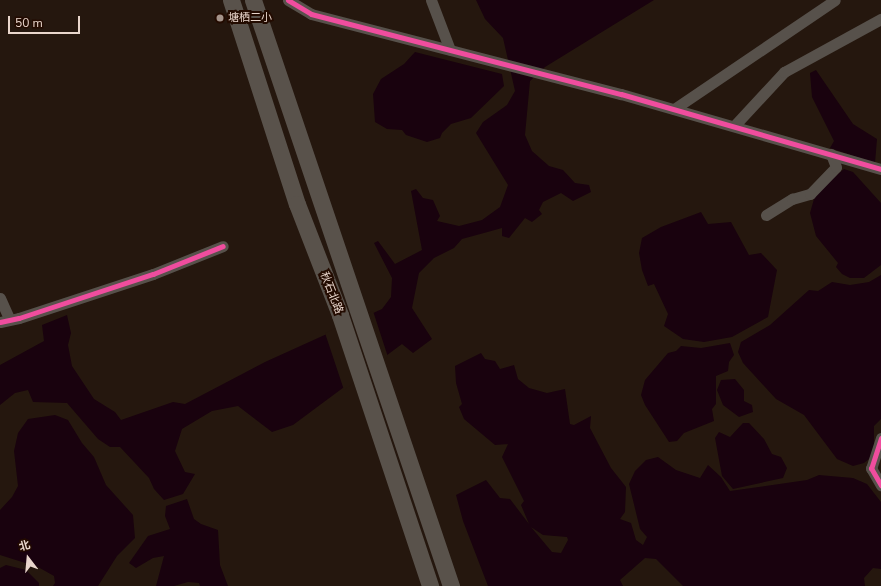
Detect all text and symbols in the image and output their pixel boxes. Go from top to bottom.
scale bar [10,8,82,34]
place label: 塘栖二小 [228,11,272,25]
marker: 塘栖二小 [215,13,225,23]
text: 50 m [15,15,43,31]
street label: 秋石北路 [317,270,345,316]
text: 北 [17,537,32,555]
north arrow [8,538,48,578]

